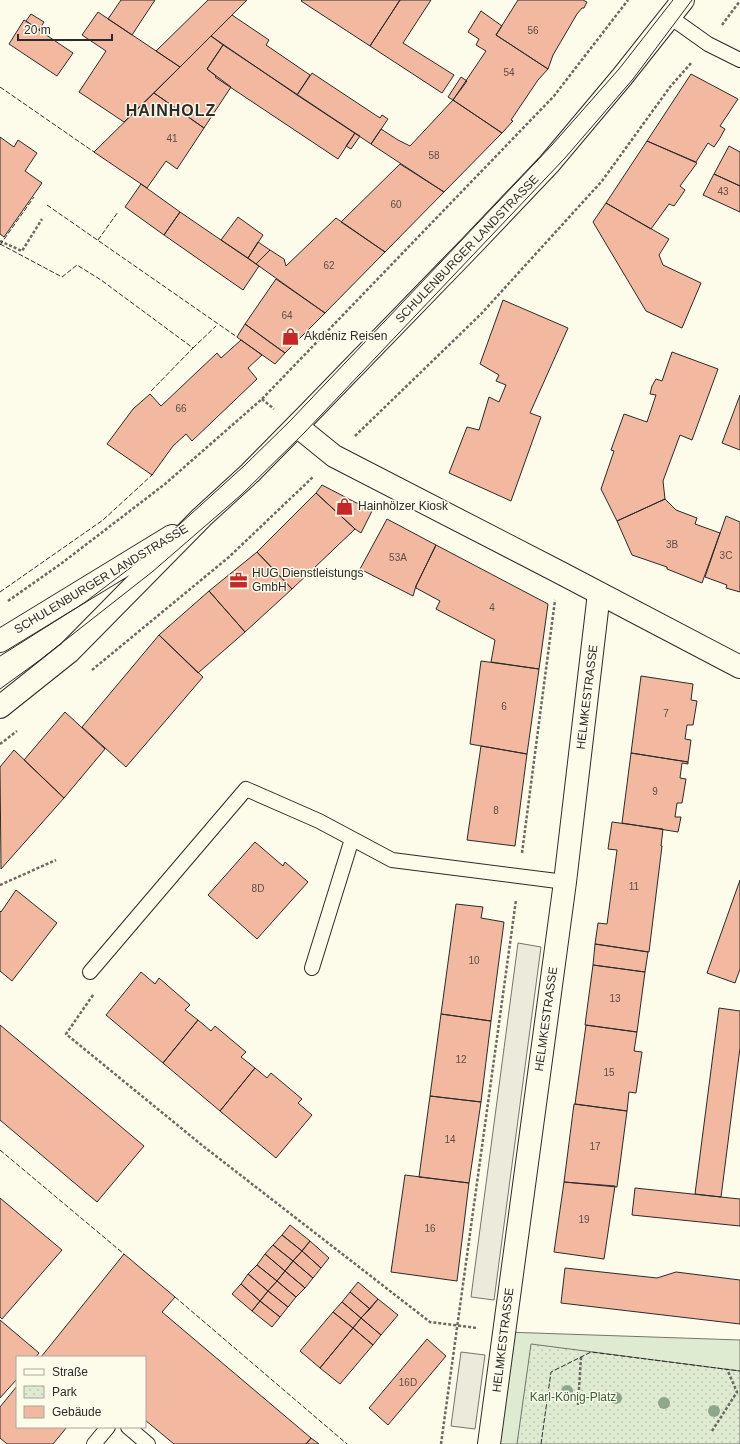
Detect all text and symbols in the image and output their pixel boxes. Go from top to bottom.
scale bar [18,16,112,42]
text: 20 m [24,23,51,37]
house number: 56 [527,25,539,36]
house number: 54 [503,67,515,78]
district label: HAINHOLZ [126,102,216,119]
house number: 41 [166,133,178,144]
house number: 58 [428,150,440,161]
street label: SCHULENBURGER LANDSTRASSE [392,172,542,326]
house number: 43 [717,186,729,197]
house number: 60 [390,199,402,210]
house number: 62 [323,260,335,271]
house number: 64 [281,310,293,321]
shop icon: Akdeniz Reisen [281,326,301,346]
place label: Akdeniz Reisen [304,329,387,343]
house number: 66 [175,403,187,414]
shop icon: Hainhölzer Kiosk [335,496,355,516]
place label: Hainhölzer Kiosk [358,499,449,513]
street label: SCHULENBURGER LANDSTRASSE [12,521,190,637]
house number: 3B [666,539,678,550]
house number: 3C [720,550,732,561]
house number: 53A [389,552,407,563]
place label: HUG Dienstleistungs GmbH [252,566,363,594]
office icon: HUG Dienstleistungs GmbH [229,570,249,590]
house number: 4 [489,602,495,613]
street label: HELMKESTRASSE [574,644,600,750]
house number: 6 [501,701,507,712]
house number: 7 [663,708,669,719]
house number: 9 [652,786,658,797]
house number: 8 [493,805,499,816]
house number: 11 [629,881,640,892]
house number: 8D [252,883,264,894]
house number: 10 [468,955,480,966]
street label: HELMKESTRASSE [532,966,560,1072]
house number: 13 [609,993,621,1004]
house number: 12 [455,1054,467,1065]
house number: 15 [603,1067,615,1078]
house number: 14 [444,1134,456,1145]
house number: 17 [589,1141,601,1152]
house number: 19 [578,1214,590,1225]
house number: 16 [424,1223,436,1234]
street label: HELMKESTRASSE [490,1287,516,1393]
legend [16,1356,146,1428]
text: Straße [52,1365,88,1379]
house number: 16D [399,1377,417,1388]
text: Park [52,1385,78,1399]
park label: Karl-König-Platz [530,1390,616,1404]
text: Gebäude [52,1405,102,1419]

